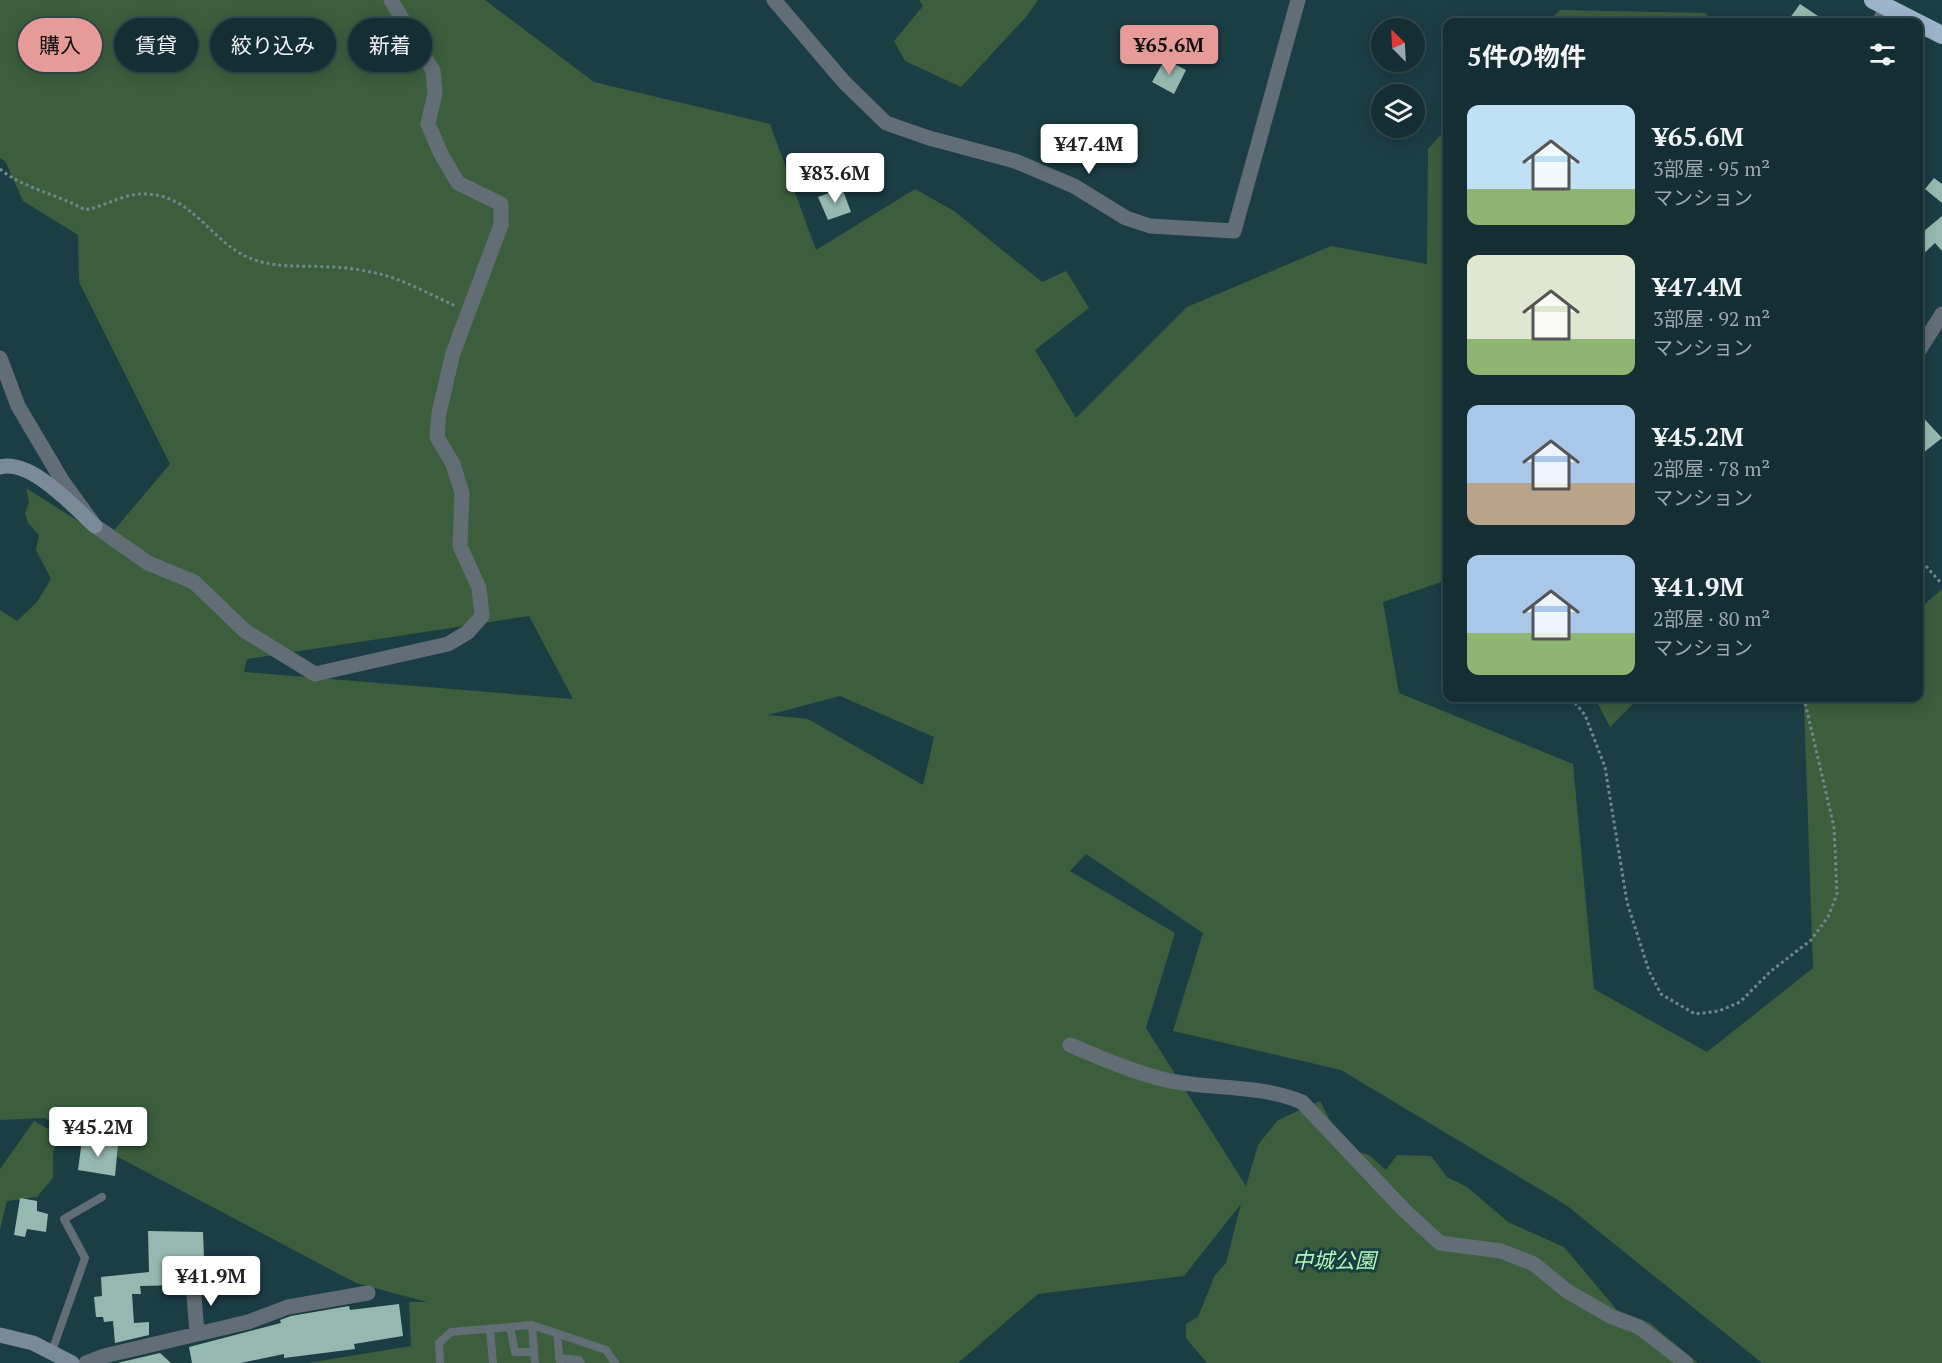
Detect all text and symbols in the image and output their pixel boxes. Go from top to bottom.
chip: 購入 [18,18,102,72]
chip: 賃貸 [114,18,198,72]
chip: 絞り込み [210,18,336,72]
chip: 新着 [348,18,432,72]
north arrow [1371,18,1425,72]
map controls [1371,18,1425,138]
pin: ¥65.6M [1120,25,1218,76]
text: ¥65.6M [1134,31,1204,58]
icon: filters [1866,38,1899,71]
text: 5件の物件 [1467,39,1586,73]
button: layers [1371,84,1425,138]
text: ¥65.6M [1653,119,1744,153]
pin: ¥47.4M [1040,124,1138,175]
icon: home [1515,129,1587,201]
text: ¥47.4M [1055,130,1123,157]
pin: ¥83.6M [786,153,884,204]
text: 3部屋 · 95 m² [1653,155,1770,182]
text: ¥83.6M [800,159,870,186]
text: マンション [1653,184,1753,211]
text: ¥47.4M [1653,269,1742,303]
icon: home [1515,279,1587,351]
text: 3部屋 · 92 m² [1653,305,1770,332]
text: マンション [1653,334,1753,361]
text: ¥45.2M [1653,419,1744,453]
icon: home [1515,429,1587,501]
text: 2部屋 · 78 m² [1653,455,1770,482]
text: マンション [1653,484,1753,511]
text: ¥41.9M [1653,569,1744,603]
icon: home [1515,579,1587,651]
text: 2部屋 · 80 m² [1653,605,1770,632]
text: マンション [1653,634,1753,661]
pin: ¥45.2M [49,1107,147,1158]
text: ¥45.2M [63,1113,133,1140]
park label: 中城公園 [1292,1246,1379,1274]
pin: ¥41.9M [162,1256,260,1307]
text: ¥41.9M [176,1262,246,1289]

